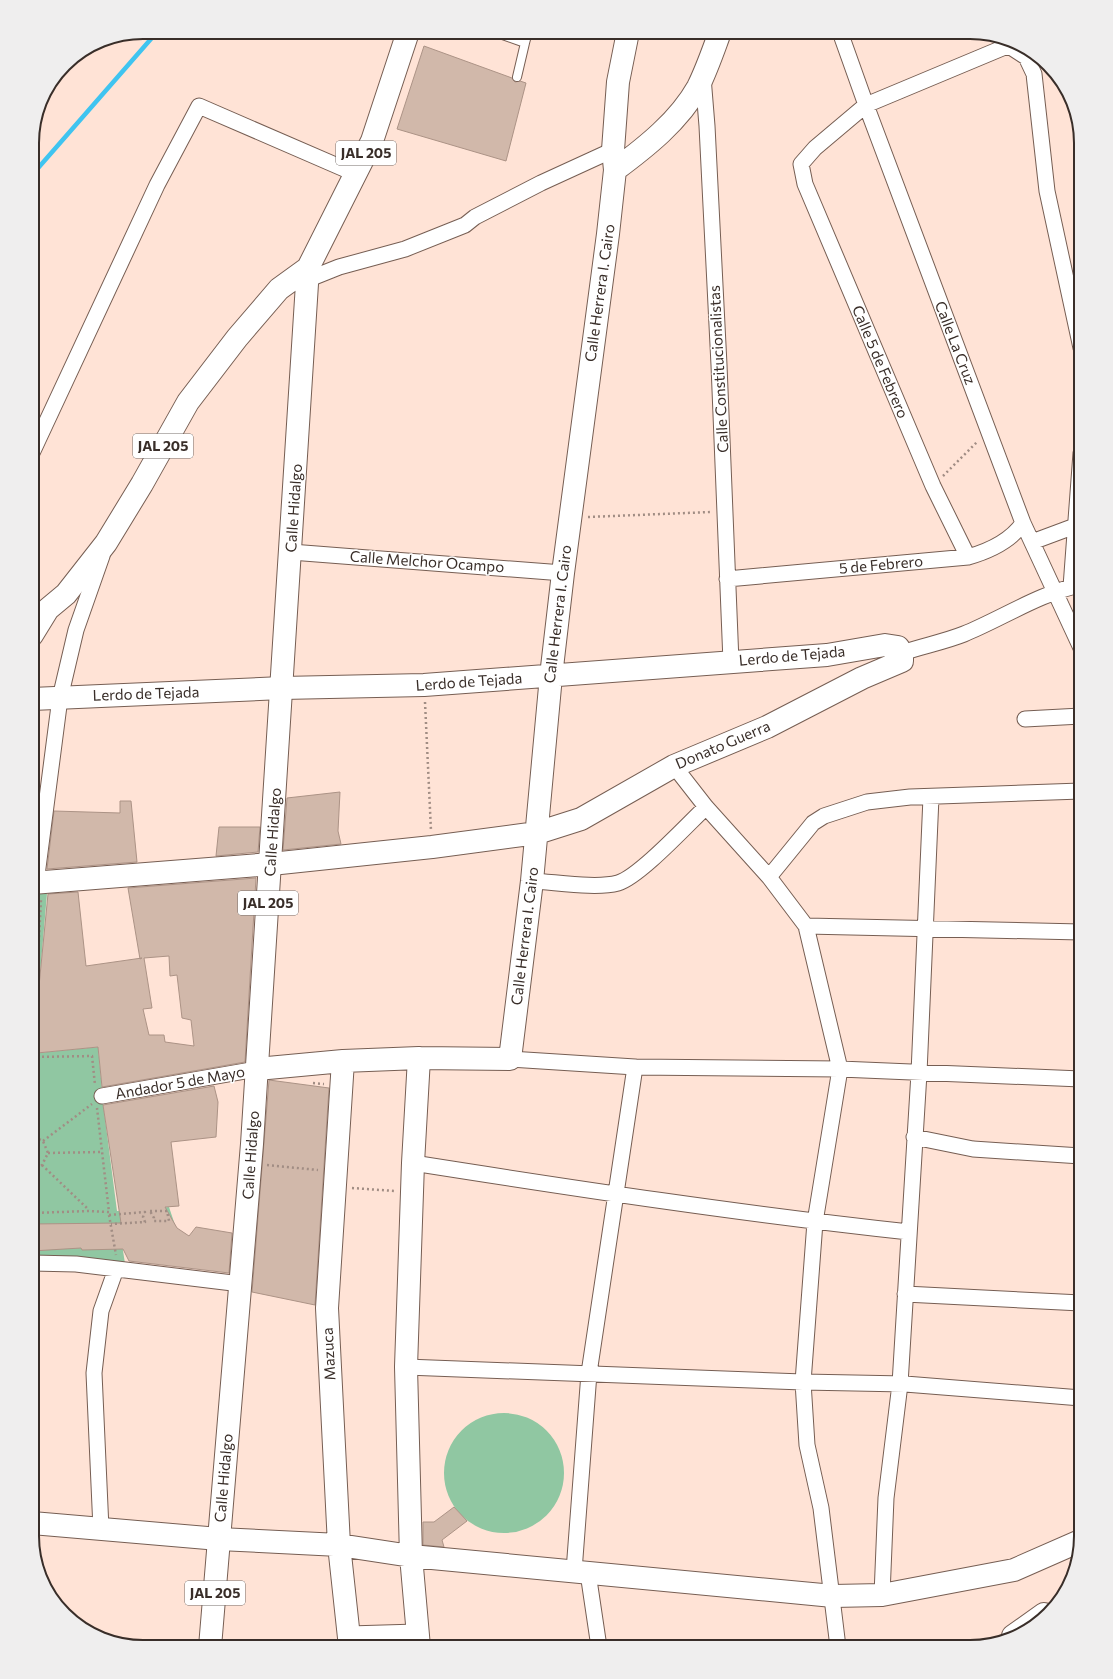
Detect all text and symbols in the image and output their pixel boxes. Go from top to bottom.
road number: JAL 205 [336,141,396,165]
street label: Calle Herrera I. Cairo [580,223,618,363]
street label: Calle Constitucionalistas [705,285,731,453]
street label: Calle La Cruz [932,298,980,387]
street label: Calle 5 de Febrero [849,302,913,421]
road number: JAL 205 [133,434,193,458]
street label: Calle Hidalgo [281,463,305,553]
street label: Calle Herrera I. Cairo [540,544,574,684]
street label: Calle Melchor Ocampo [349,547,505,575]
street label: 5 de Febrero [838,551,924,577]
street label: Lerdo de Tejada [738,641,846,669]
street label: Lerdo de Tejada [415,668,523,694]
street label: Lerdo de Tejada [92,682,200,704]
street label: Donato Guerra [672,716,773,772]
street label: Calle Hidalgo [260,787,284,877]
street label: Calle Herrera I. Cairo [507,866,541,1006]
road number: JAL 205 [238,891,298,915]
street label: Andador 5 de Mayo [114,1062,246,1102]
street label: Calle Hidalgo [238,1110,262,1200]
street label: Mazuca [318,1327,338,1381]
street label: Calle Hidalgo [210,1433,236,1523]
road number: JAL 205 [185,1581,245,1605]

